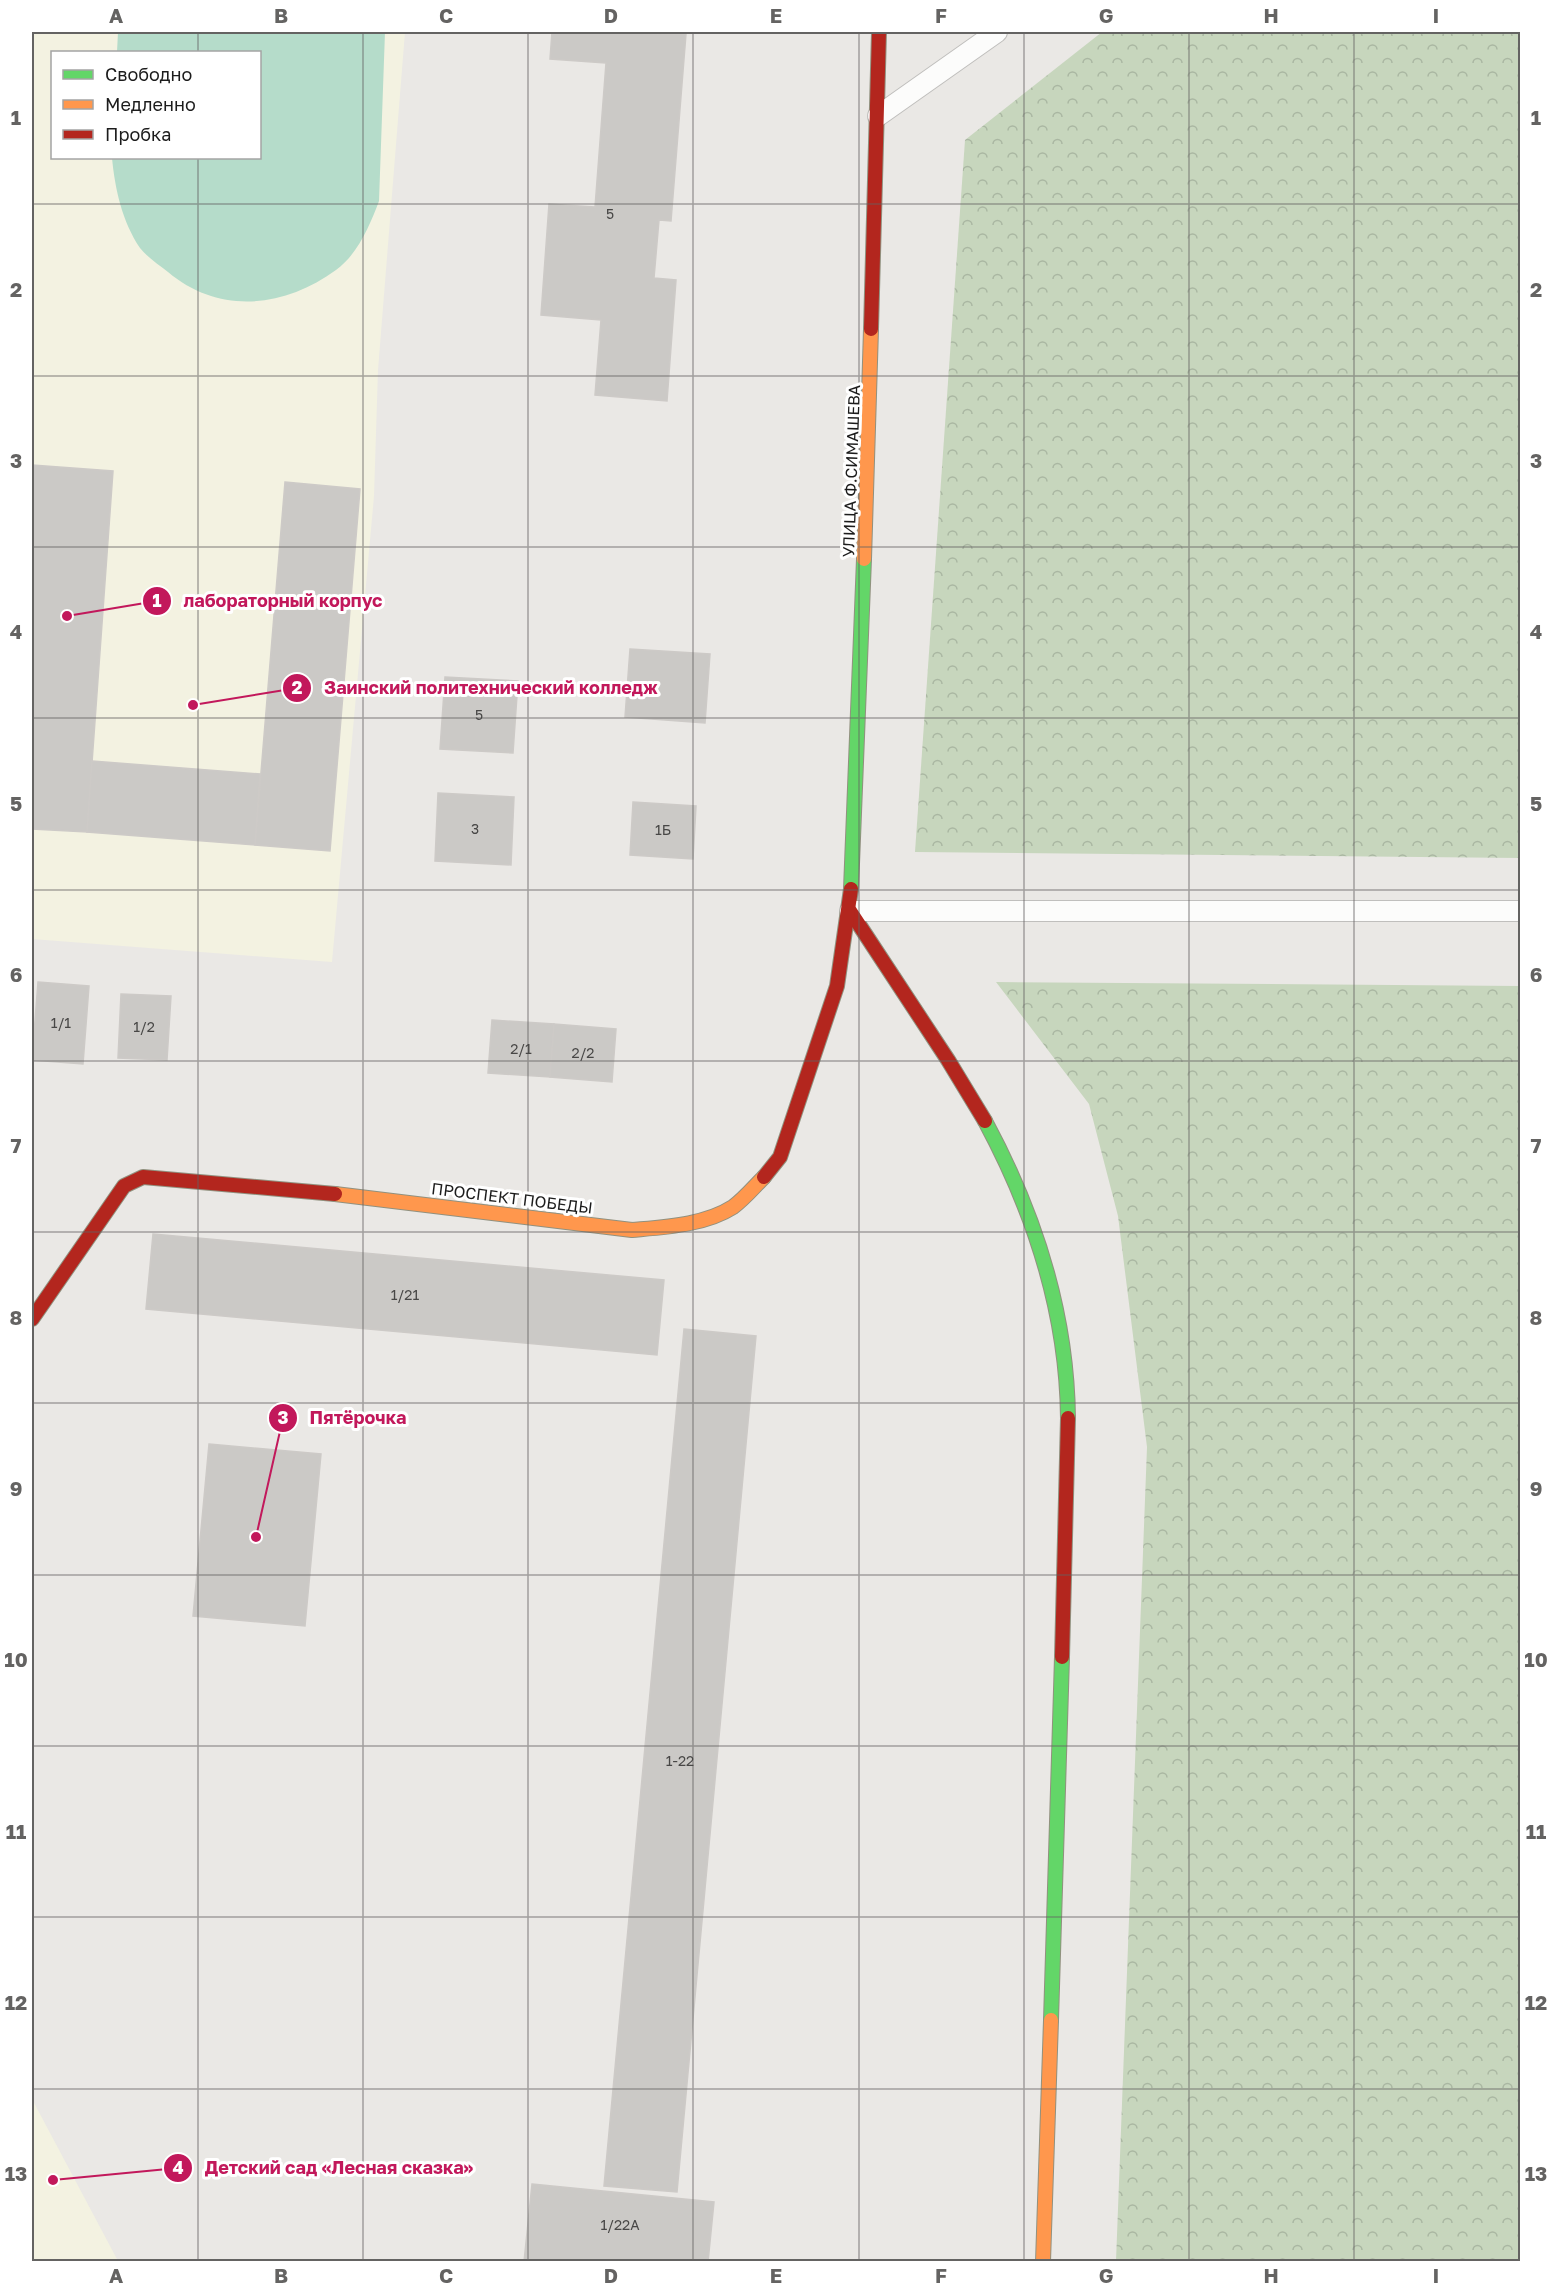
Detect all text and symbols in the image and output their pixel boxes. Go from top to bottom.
text: A [109,3,123,27]
text: B [274,3,288,27]
text: C [439,3,453,27]
text: D [604,3,618,27]
text: E [770,3,782,27]
text: F [935,3,947,27]
text: G [1099,3,1113,27]
text: H [1263,3,1279,27]
text: I [1433,3,1439,27]
legend [51,51,261,159]
text: Свободно [105,63,192,85]
text: Медленно [105,93,196,115]
text: 1 [11,105,21,129]
text: 1 [1531,105,1541,129]
text: Пробка [105,123,171,145]
house number: 5 [606,205,614,222]
text: 2 [10,277,22,301]
text: 2 [1530,277,1542,301]
street label: УЛИЦА Ф.СИМАШЕВА [838,384,864,558]
text: 3 [10,448,22,472]
text: 3 [1530,448,1542,472]
callout: лабораторный корпус [142,583,395,619]
text: 1 [152,589,162,611]
text: лабораторный корпус [184,589,382,611]
text: 4 [10,619,22,643]
text: 4 [1530,619,1542,643]
callout: Заинский политехнический колледж [282,670,669,706]
text: 2 [292,676,303,698]
text: Заинский политехнический колледж [324,676,658,698]
house number: 5 [475,706,483,723]
text: 5 [10,791,22,815]
text: 5 [1530,791,1542,815]
house number: 3 [471,820,479,837]
house number: 1Б [655,821,671,838]
text: 6 [10,962,22,986]
text: 6 [1530,962,1542,986]
house number: 1/1 [51,1014,71,1031]
house number: 1/2 [133,1018,155,1035]
house number: 2/1 [510,1040,532,1057]
house number: 2/2 [572,1044,594,1061]
text: 7 [11,1133,22,1157]
text: 7 [1531,1133,1542,1157]
street label: ПРОСПЕКТ ПОБЕДЫ [430,1178,594,1218]
house number: 1/21 [391,1286,419,1303]
text: 8 [10,1305,22,1329]
text: 8 [1530,1305,1542,1329]
callout: Пятёрочка [268,1400,418,1436]
text: 3 [278,1406,289,1428]
text: Пятёрочка [310,1406,406,1428]
text: 9 [10,1476,22,1500]
text: 9 [1530,1476,1542,1500]
text: 10 [4,1647,28,1671]
text: 10 [1524,1647,1548,1671]
house number: 1-22 [666,1752,694,1769]
text: 11 [6,1819,26,1843]
text: 11 [1526,1819,1546,1843]
text: 12 [5,1990,27,2014]
text: 12 [1525,1990,1547,2014]
callout: Детский сад «Лесная сказка» [163,2150,485,2186]
text: 4 [172,2156,184,2178]
text: Детский сад «Лесная сказка» [205,2156,474,2178]
text: 13 [5,2161,27,2185]
text: 13 [1525,2161,1547,2185]
house number: 1/22А [600,2216,640,2233]
text: A [109,2263,123,2287]
text: B [274,2263,288,2287]
text: C [439,2263,453,2287]
text: D [604,2263,618,2287]
text: E [770,2263,782,2287]
text: F [935,2263,947,2287]
text: G [1099,2263,1113,2287]
text: H [1263,2263,1279,2287]
text: I [1433,2263,1439,2287]

